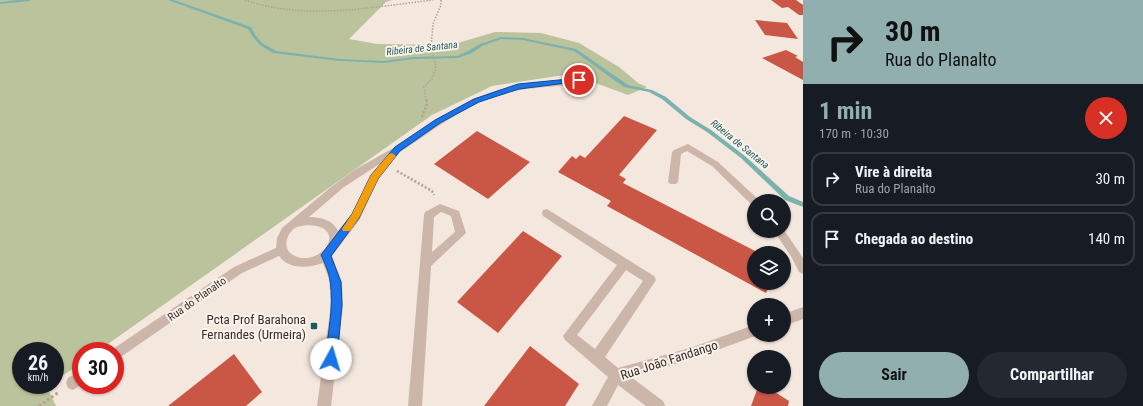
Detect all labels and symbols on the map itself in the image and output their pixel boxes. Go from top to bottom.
water label: Ribeira de Santana [386,39,458,57]
pin [562,63,596,97]
water label: Ribeira de Santana [709,117,772,171]
street label: Rua do Planalto [165,274,229,324]
place label: Pcta Prof Barahona Fernandes (Urmeira) [201,312,306,342]
marker: Pcta Prof Barahona Fernandes (Urmeira) [309,321,319,331]
street label: Rua João Fandango [618,337,720,383]
position arrow [310,338,352,380]
speed limit sign: 30 [72,342,124,394]

